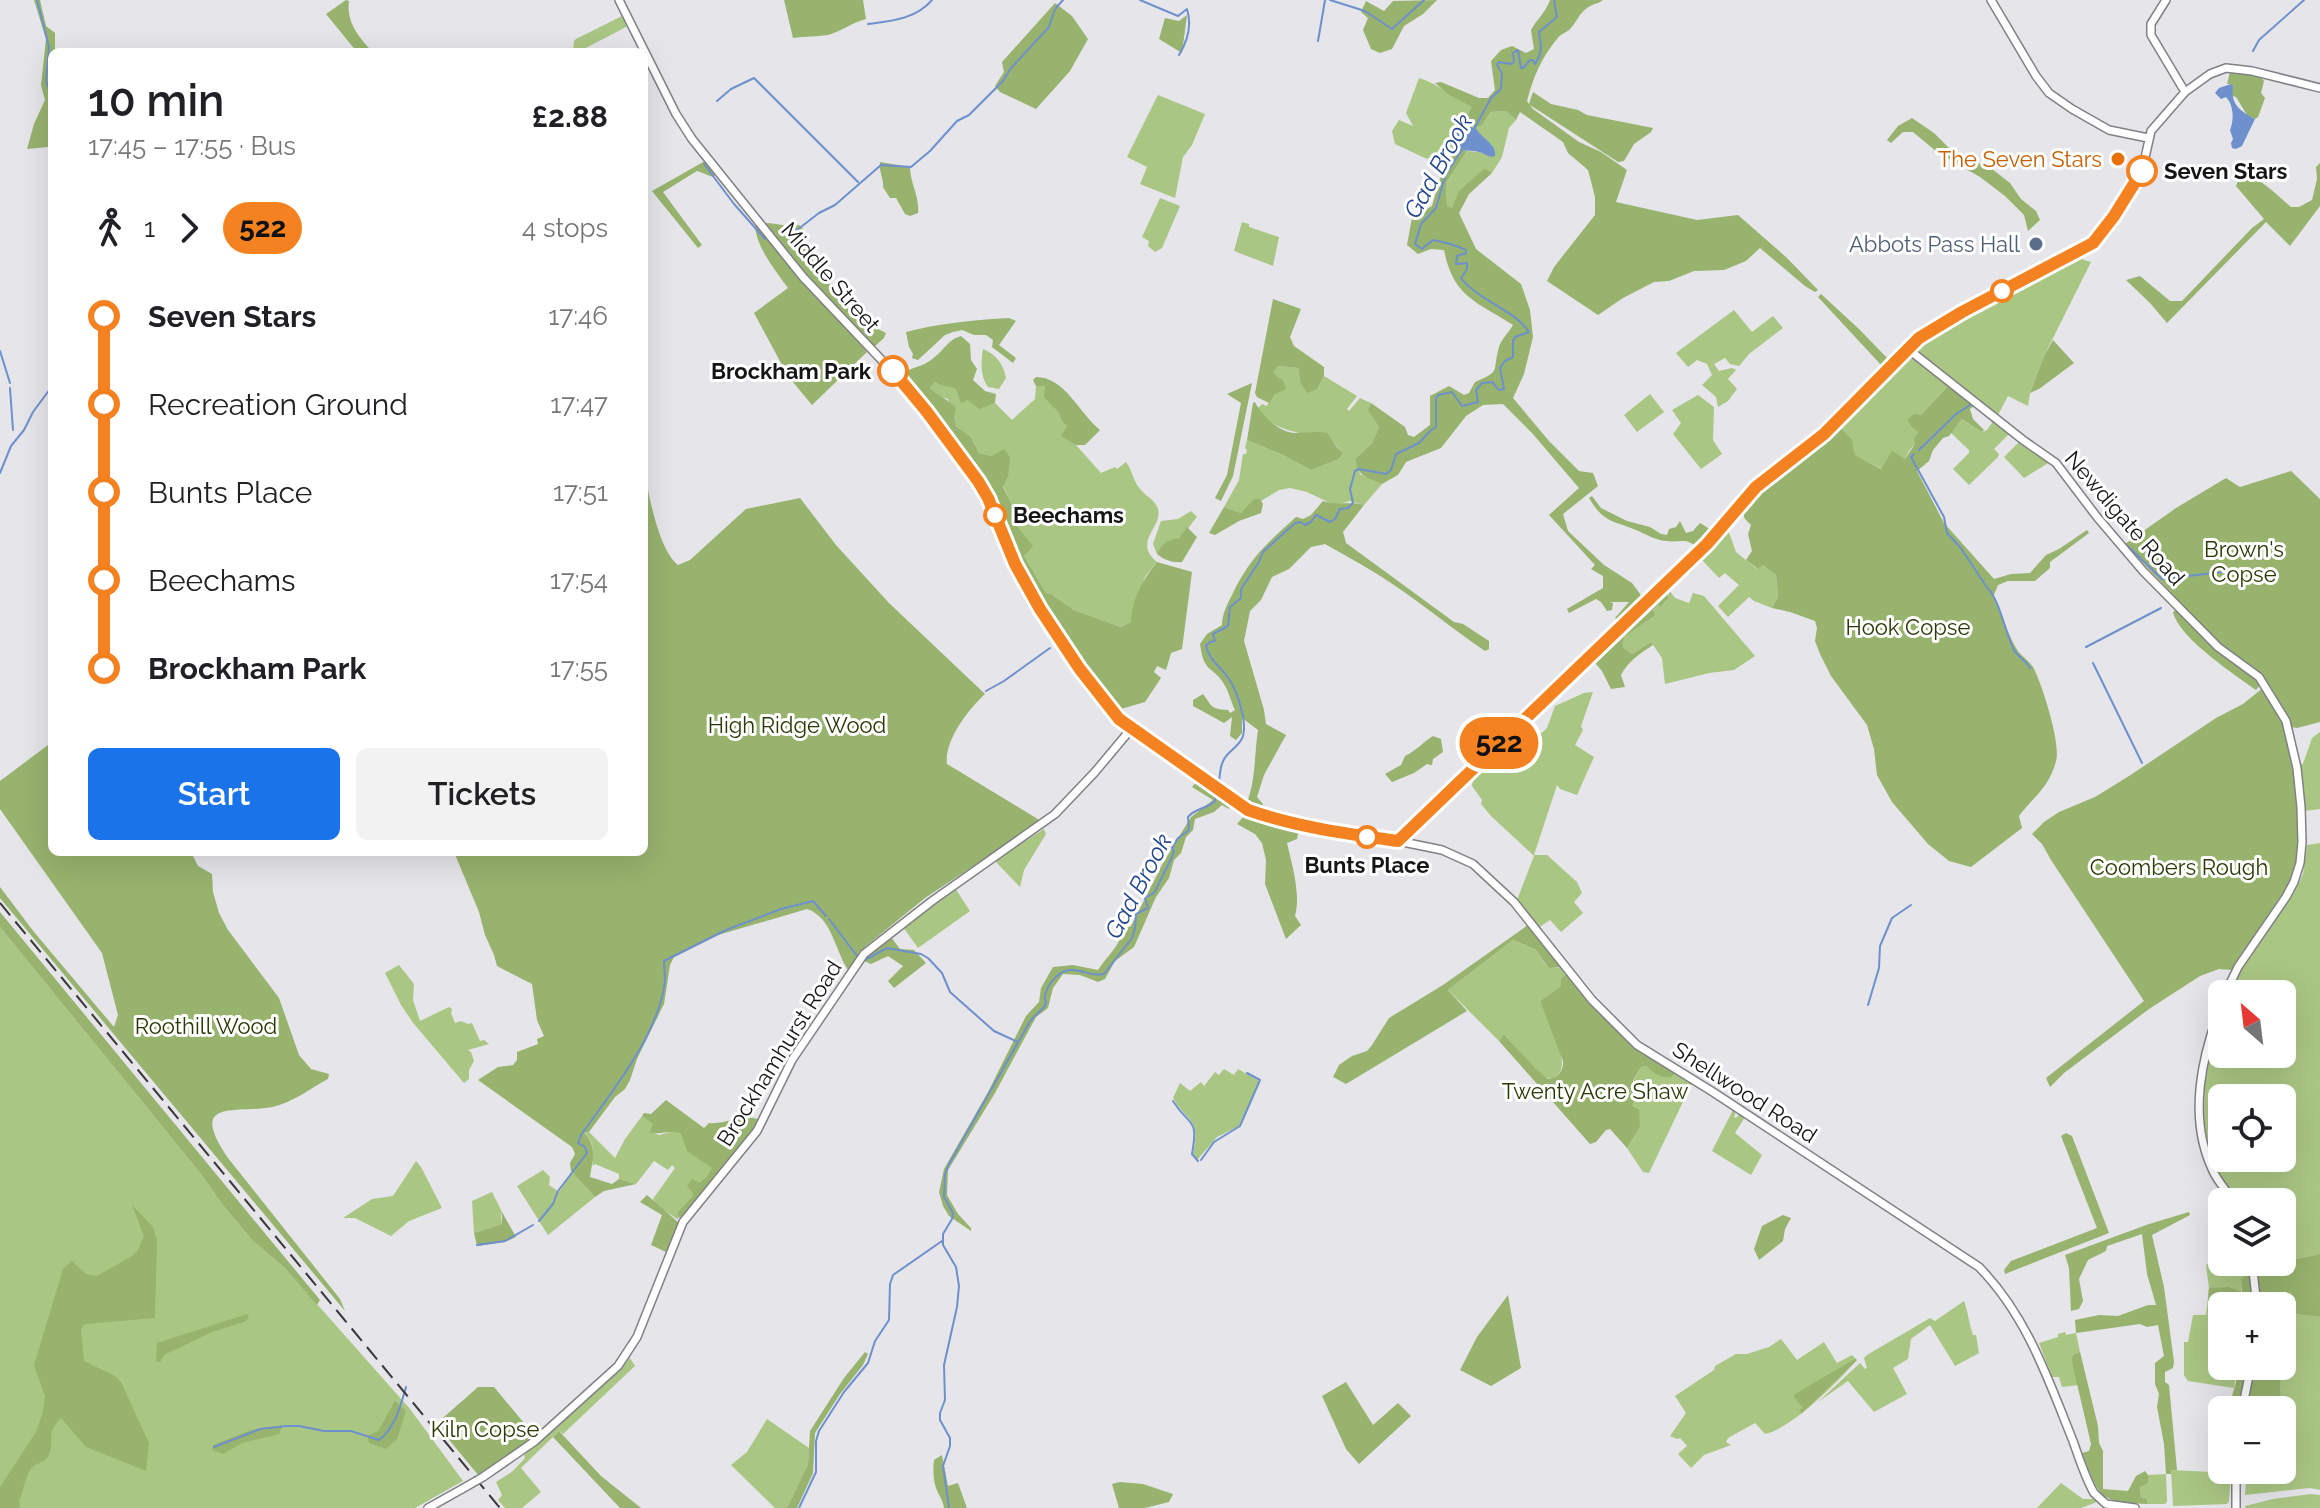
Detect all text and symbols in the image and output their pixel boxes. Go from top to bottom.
text: 10 min [88,75,224,126]
text: £2.88 [532,99,608,134]
water label: Gad Brook [1397,109,1479,223]
text: 17:45 – 17:55 · Bus [88,131,296,161]
place label: The Seven Stars [1938,146,2102,172]
marker: The Seven Stars [2109,150,2127,168]
marker: Seven Stars [2127,156,2157,186]
place label: Seven Stars [2164,158,2288,184]
icon: walk [88,206,132,250]
icon: forward [167,206,211,250]
text: 522 [239,211,286,244]
text: 1 [144,213,155,243]
text: 4 stops [522,213,608,243]
street label: Middle Street [776,217,886,338]
place label: Abbots Pass Hall [1849,231,2020,257]
marker: Abbots Pass Hall [2027,235,2045,253]
unlabelled marker [1991,280,2013,302]
text: Seven Stars [148,299,316,334]
text: 17:46 [548,301,608,331]
marker: Brockham Park [878,356,908,386]
place label: Brockham Park [711,358,872,384]
text: Recreation Ground [148,387,408,422]
text: 17:47 [550,389,608,419]
street label: Newdigate Road [2060,446,2190,590]
text: Bunts Place [148,475,312,510]
text: 17:51 [553,477,608,507]
place label: Beechams [1013,502,1124,528]
marker: Beechams [984,504,1006,526]
park label: Brown's Copse [2204,536,2284,587]
text: Beechams [148,563,296,598]
text: 17:54 [550,565,608,595]
park label: Hook Copse [1846,614,1970,640]
text: Brockham Park [148,651,366,686]
text: 17:55 [550,653,608,683]
park label: High Ridge Wood [708,712,886,738]
line badge: 522 [1453,717,1545,769]
text: 522 [1475,726,1523,759]
button: Start [88,748,340,840]
button: Tickets [356,748,608,840]
marker: Bunts Place [1356,826,1378,848]
water label: Gad Brook [1098,828,1178,943]
place label: Bunts Place [1304,852,1430,878]
park label: Coombers Rough [2090,854,2268,880]
street label: Brockhamhurst Road [711,955,847,1151]
north arrow [2208,980,2296,1068]
map controls [2208,980,2296,1484]
park label: Roothill Wood [135,1013,277,1039]
street label: Shellwood Road [1668,1036,1822,1148]
park label: Twenty Acre Shaw [1502,1078,1688,1104]
button: locate [2208,1084,2296,1172]
button: layers [2208,1188,2296,1276]
button: + [2208,1292,2296,1380]
button: − [2208,1396,2296,1484]
park label: Kiln Copse [431,1416,539,1442]

